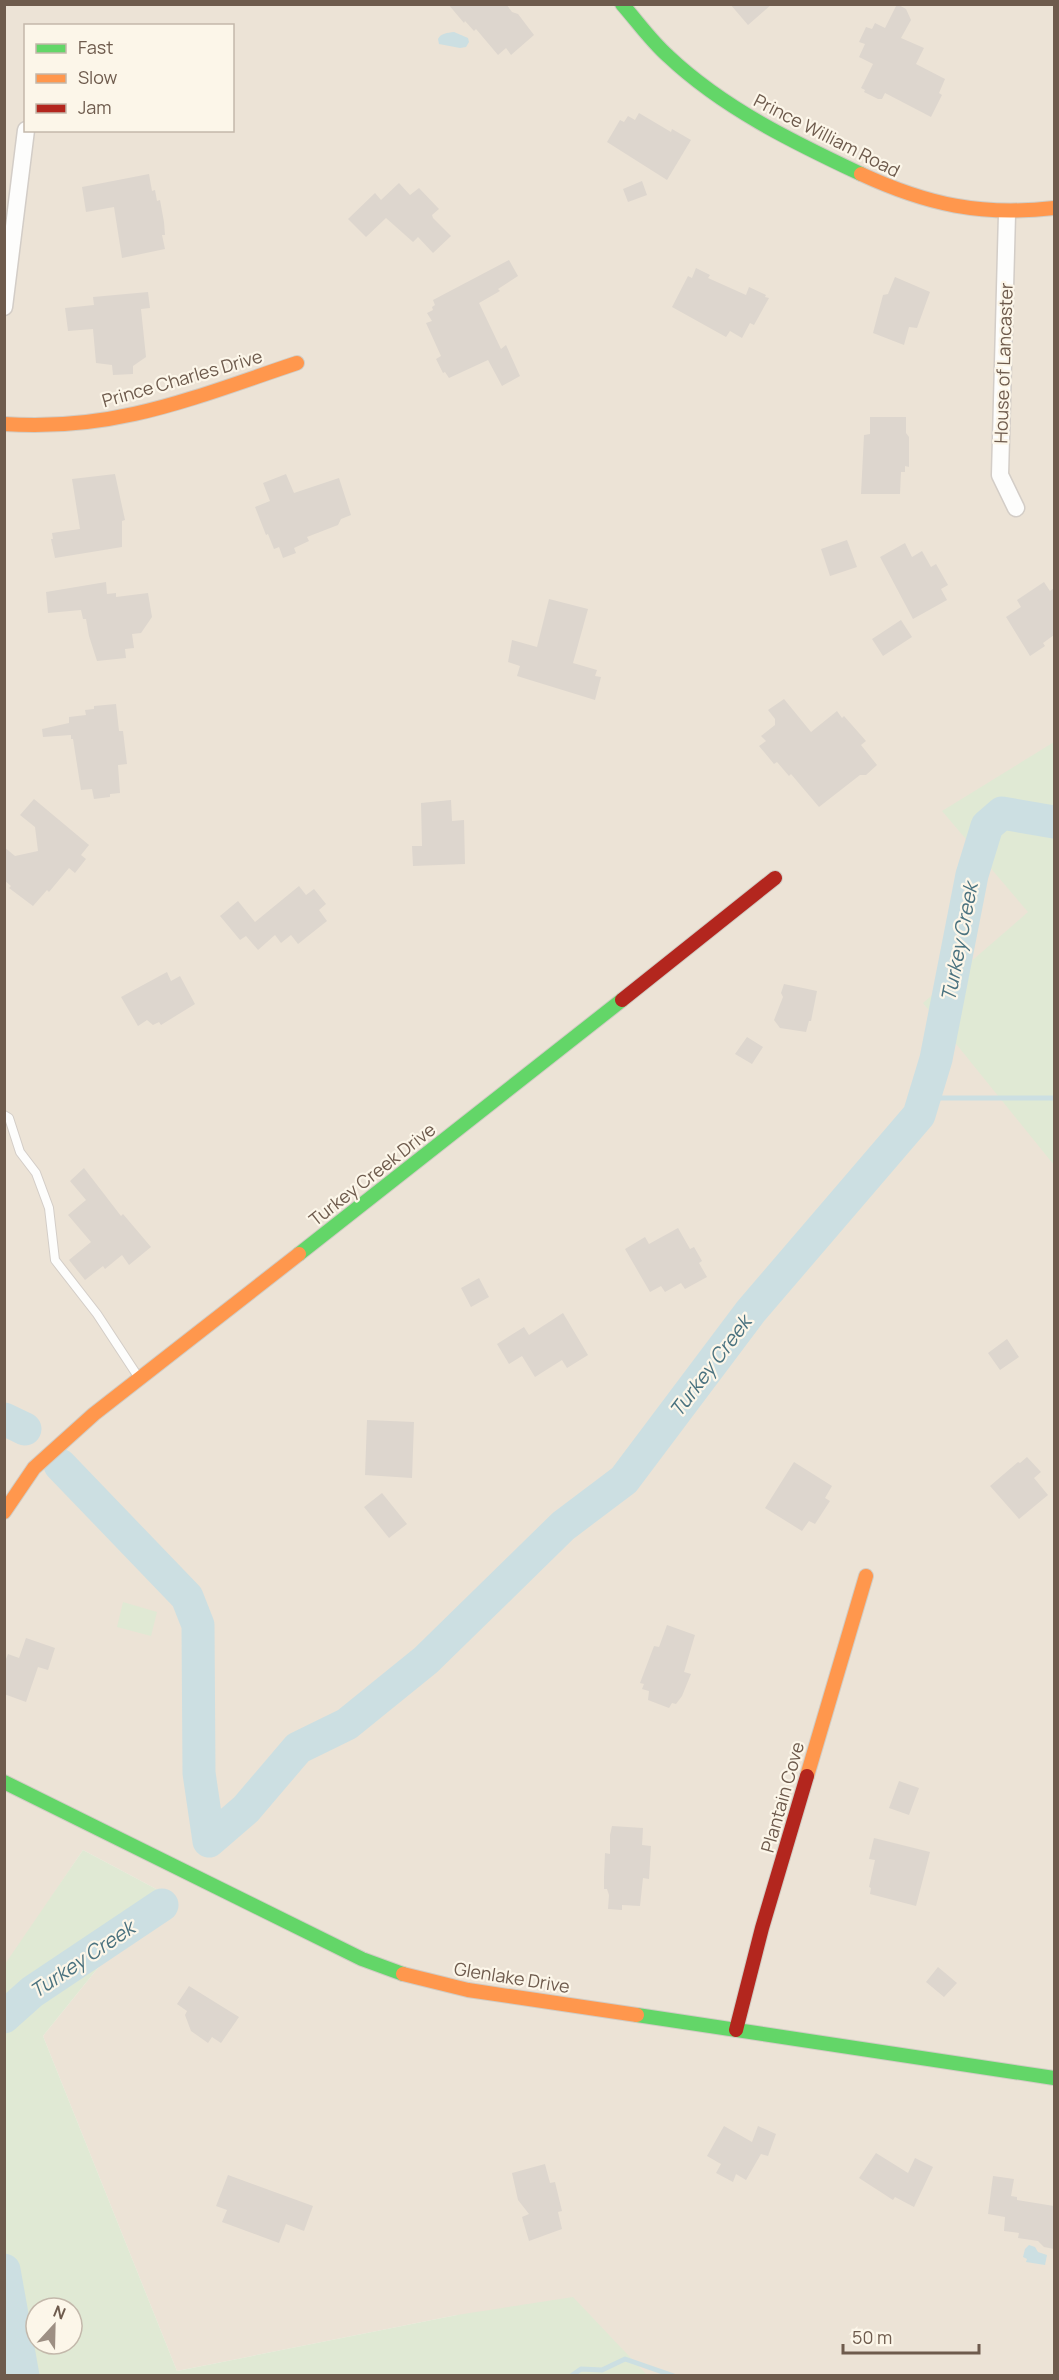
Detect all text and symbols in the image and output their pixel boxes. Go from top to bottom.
legend [24,24,234,132]
text: Fast [78,35,113,59]
text: Slow [78,65,118,89]
street label: Prince William Road [750,88,904,182]
text: Jam [78,95,112,119]
street label: House of Lancaster [988,282,1018,444]
street label: Prince Charles Drive [99,344,265,412]
water label: Turkey Creek [934,877,984,1004]
street label: Turkey Creek Drive [304,1117,440,1231]
water label: Turkey Creek [663,1307,759,1422]
street label: Plantain Cove [755,1739,809,1855]
water label: Turkey Creek [25,1912,142,2004]
street label: Glenlake Drive [452,1956,572,1998]
north arrow [24,2296,84,2356]
text: N [50,2300,69,2324]
scale bar [843,2317,980,2355]
text: 50 m [852,2325,892,2349]

